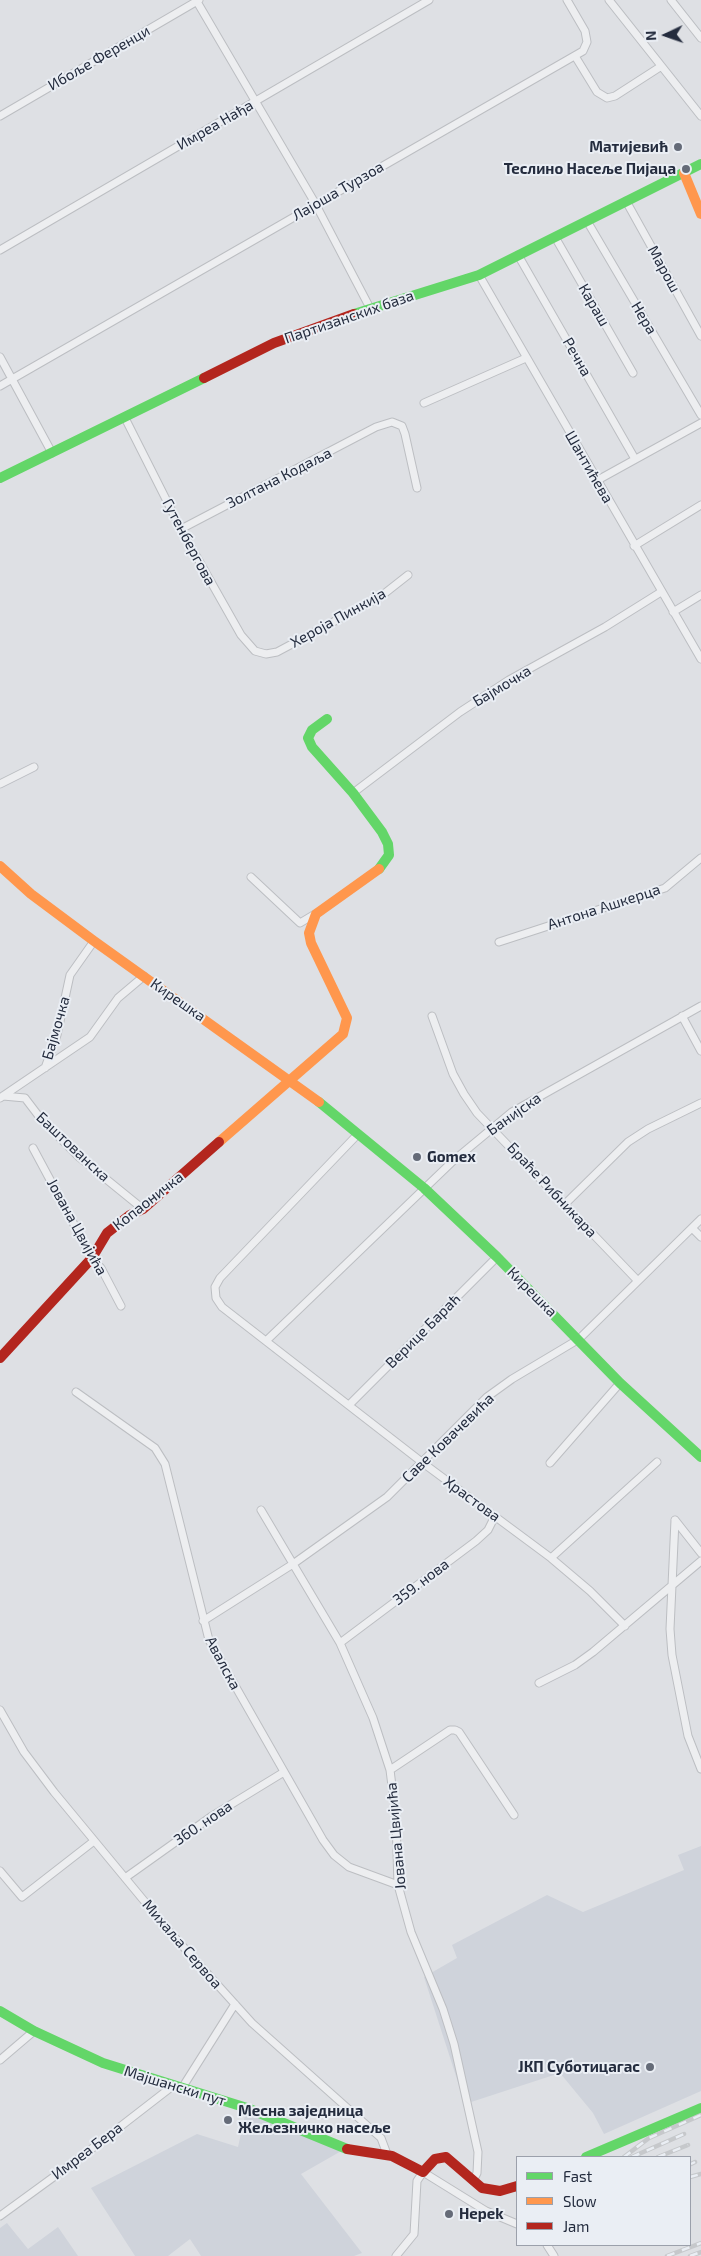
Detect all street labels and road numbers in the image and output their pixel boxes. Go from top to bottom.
street label: Ибоље Ференци [45,22,153,94]
street label: Имреа Нађа [174,96,256,154]
street label: Лајоша Турзоа [289,158,387,224]
street label: Марош [644,242,684,296]
street label: Караш [575,280,613,330]
street label: Партизанских база [282,286,416,348]
street label: Нера [627,298,661,338]
street label: Речна [559,334,595,380]
street label: Шантићева [561,428,617,506]
street label: Золтана Кодаља [223,444,335,512]
street label: Гутенбергова [159,495,219,589]
street label: Хероја Пинкија [287,584,389,652]
street label: Бајмочка [469,662,535,710]
street label: Антона Ашкерца [545,880,663,934]
street label: Кирешка [147,975,209,1025]
street label: Бајмочка [38,994,74,1062]
street label: Банијска [483,1089,545,1139]
street label: Баштованска [32,1108,114,1186]
street label: Браће Рибникара [503,1139,601,1241]
street label: Копаоничка [109,1168,187,1234]
street label: Јована Цвијића [43,1176,111,1278]
street label: Кирешка [503,1263,561,1321]
street label: Верице Бараћ [382,1290,464,1372]
street label: Саве Ковачевића [398,1390,498,1486]
street label: Храстова [440,1472,504,1526]
street label: 359. нова [389,1555,453,1609]
street label: Авалска [201,1633,245,1693]
street label: Јована Цвијића [382,1782,410,1890]
street label: 360. нова [170,1797,236,1849]
street label: Михаља Сервоа [138,1896,226,1992]
street label: Мајшански пут [122,2062,228,2110]
street label: Имреа Бера [48,2119,126,2183]

